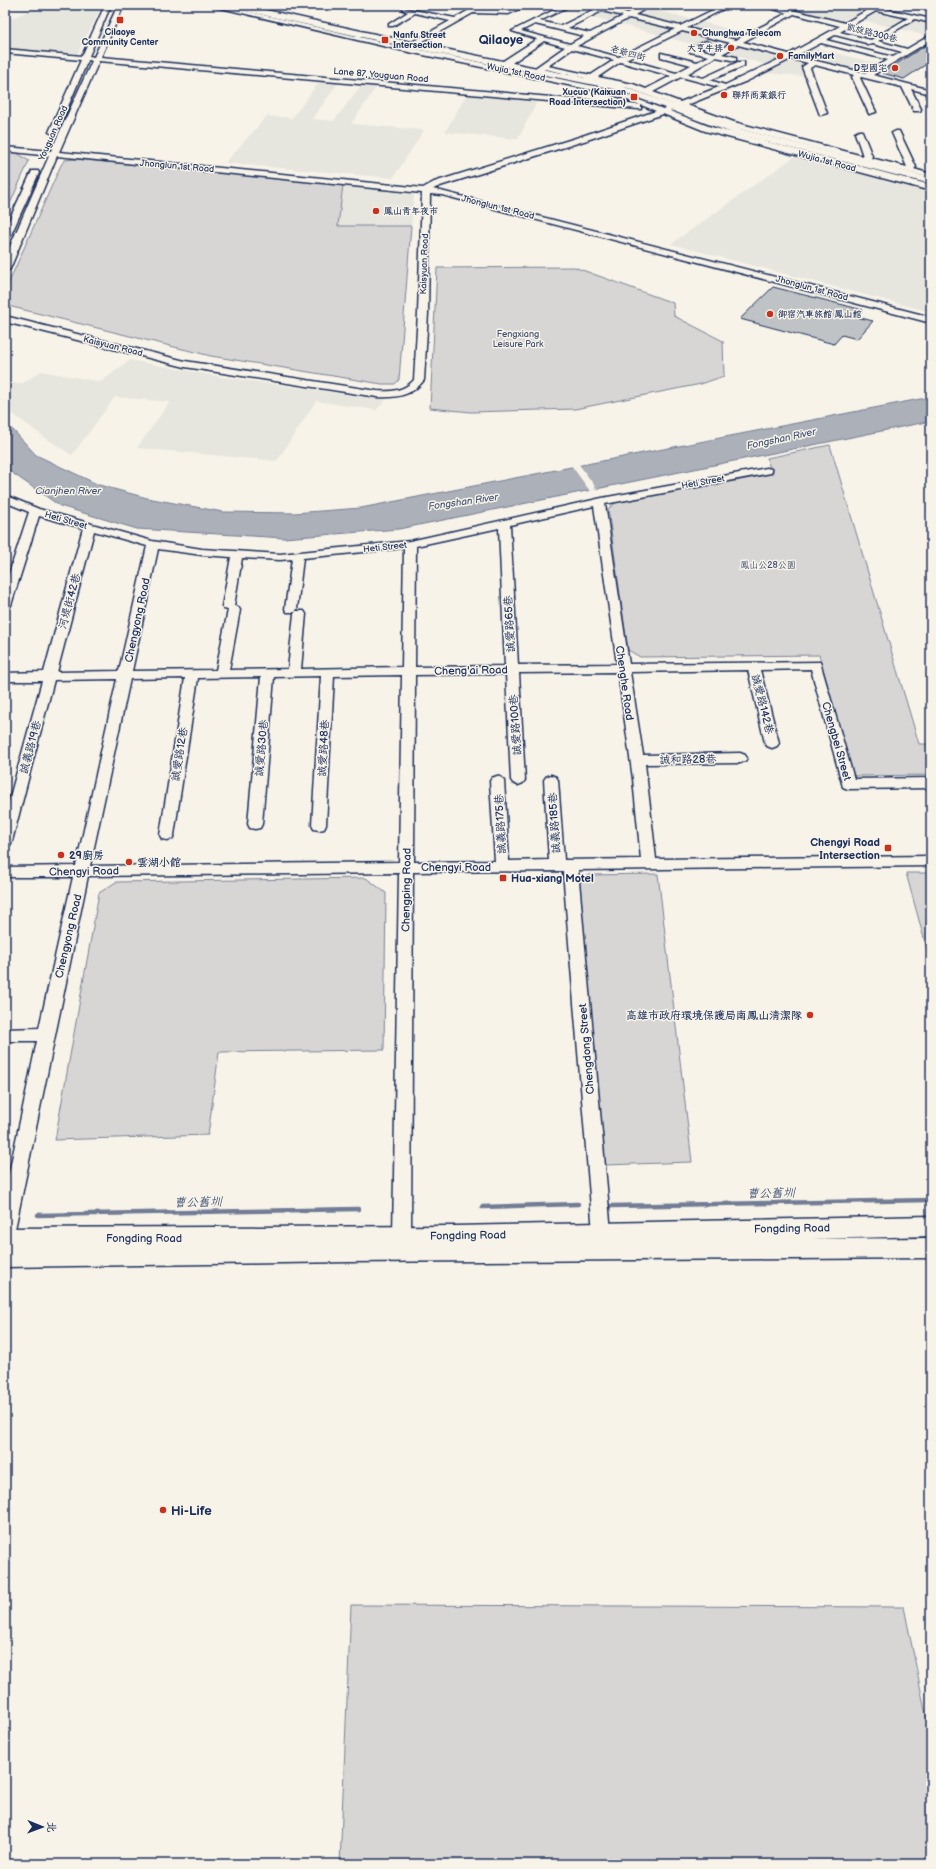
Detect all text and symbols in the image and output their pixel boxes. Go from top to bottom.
marker: Cilaoye Community Center [115,15,125,25]
street label: 凱旋路300巷 [845,22,898,45]
place label: Cilaoye Community Center [82,27,159,48]
marker: Chunghwa Telecom [689,28,699,38]
place label: Chunghwa Telecom [702,28,782,39]
place label: Nanfu Street Intersection [393,30,446,51]
district label: Qilaoye [479,32,524,48]
marker: Nanfu Street Intersection [380,35,390,45]
street label: 老爺四街 [609,43,647,64]
place label: 大亨牛排 [687,43,723,54]
marker: 大亨牛排 [726,43,736,53]
marker: FamilyMart [775,51,785,61]
place label: FamilyMart [788,51,834,62]
street label: Wujia 1st Road [486,61,546,84]
place label: D型國宅 [854,63,887,74]
marker: D型國宅 [890,63,900,73]
street label: Lane 87, Youguan Road [333,66,429,85]
place label: Xucuo (Kaixuan Road Intersection) [549,87,626,108]
marker: 聯邦商業銀行 [719,90,729,100]
place label: 聯邦商業銀行 [732,90,786,101]
marker: Xucuo (Kaixuan Road Intersection) [629,92,639,102]
street label: Youguan Road [36,104,71,163]
street label: Wujia 1st Road [797,148,857,175]
street label: Jhonglun 1st Road [139,158,215,175]
street label: Jhonglun 1st Road [460,193,535,222]
marker: 鳳山青年夜市 [371,206,381,216]
place label: 鳳山青年夜市 [384,206,438,217]
street label: Kaisyuan Road [418,233,431,295]
street label: Jhonglun 1st Road [774,274,849,303]
marker: 御宿汽車旅館 鳳山館 [765,309,775,319]
place label: 御宿汽車旅館 鳳山館 [778,309,861,320]
park label: Fengxiang Leisure Park [493,329,544,350]
street label: Kaisyuan Road [82,334,144,359]
water label: Fongshan River [746,426,818,452]
street label: Heti Street [681,473,726,492]
water label: Cianjhen River [35,485,102,497]
water label: Fongshan River [427,491,500,513]
street label: Heti Street [43,509,89,532]
street label: Heti Street [363,540,408,555]
park label: 鳳山公28公園 [740,560,796,571]
street label: 河堤街42巷 [56,572,83,630]
street label: Chengyong Road [122,577,153,664]
street label: 誠愛路65巷 [502,595,517,653]
street label: Chenghe Road [613,645,636,721]
street label: Cheng'ai Road [434,663,508,678]
street label: 誠愛路142巷 [749,673,776,736]
street label: 誠愛路100巷 [507,694,524,756]
street label: Chengbei Street [819,700,854,783]
street label: 誠義路19巷 [17,719,44,775]
street label: 誠愛路30巷 [253,719,270,777]
street label: 誠愛路48巷 [316,719,331,777]
street label: 誠愛路12巷 [169,726,190,782]
street label: 誠和路28巷 [659,753,717,766]
street label: 誠義路185巷 [546,792,563,854]
street label: 誠義路175巷 [492,794,509,854]
place label: Chengyi Road Intersection [810,836,880,862]
marker: Chengyi Road Intersection [883,843,893,853]
street label: Chengping Road [399,848,414,932]
place label: 29廚房 [69,849,104,862]
marker: 29廚房 [56,850,66,860]
place label: 雲湖小館 [137,856,181,869]
marker: 雲湖小館 [124,857,134,867]
street label: Chengyi Road [421,861,491,874]
street label: Chengyi Road [49,864,119,879]
place label: Hua-xiang Motel [511,872,594,885]
marker: Hua-xiang Motel [498,873,508,883]
street label: Chengyong Road [52,893,84,979]
street label: Chengdong Street [576,1002,597,1095]
place label: 高雄市政府環境保護局南鳳山清潔隊 [626,1009,802,1022]
marker: 高雄市政府環境保護局南鳳山清潔隊 [805,1010,815,1020]
water label: 曹公舊圳 [747,1186,797,1201]
water label: 曹公舊圳 [174,1195,224,1210]
street label: Fongding Road [754,1221,830,1236]
street label: Fongding Road [430,1228,506,1243]
street label: Fongding Road [106,1232,182,1245]
place label: Hi-Life [171,1503,212,1519]
marker: Hi-Life [158,1505,168,1515]
north arrow [22,1807,62,1847]
text: 北 [45,1822,58,1833]

